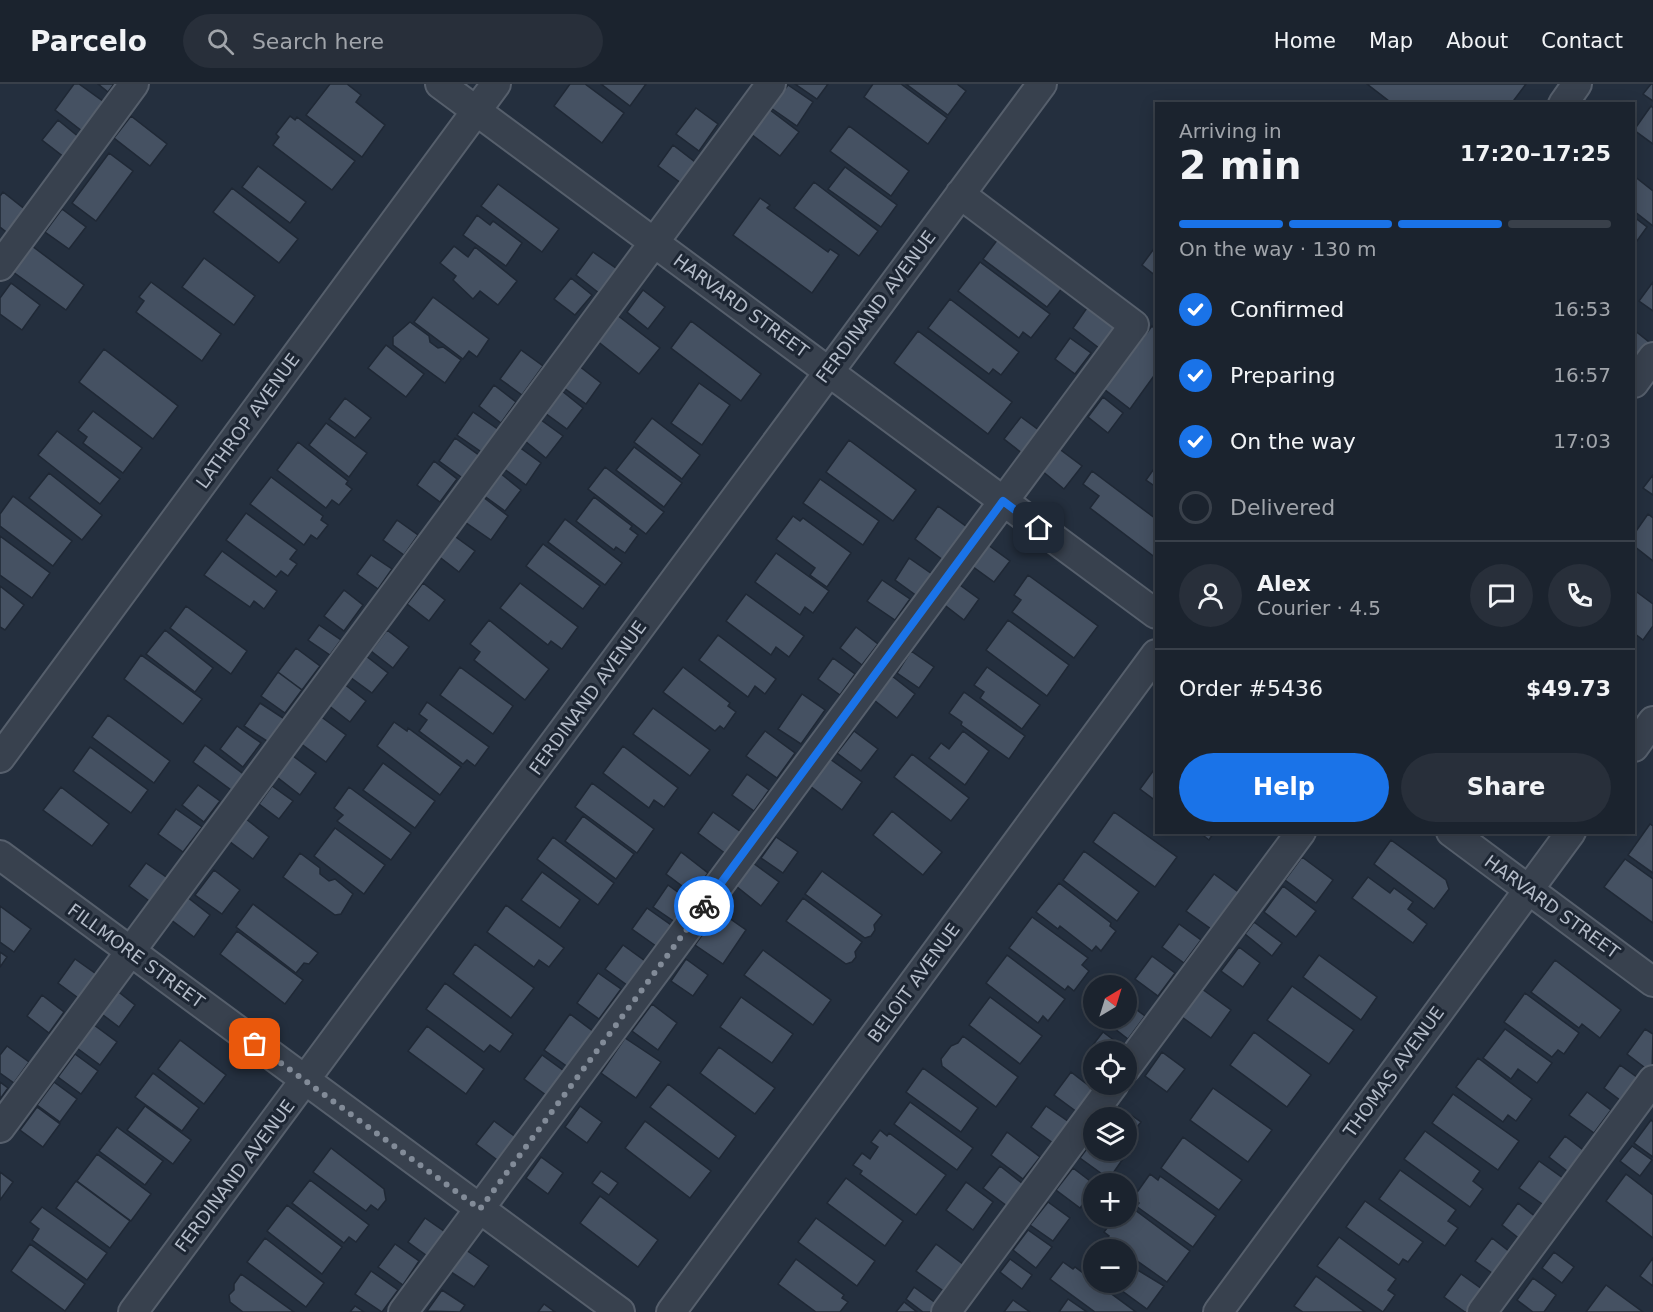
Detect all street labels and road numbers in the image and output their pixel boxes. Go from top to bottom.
street label: FERDINAND AVENUE [812,226,940,387]
street label: HARVARD STREET [670,250,814,362]
street label: LATHROP AVENUE [191,349,304,492]
street label: FERDINAND AVENUE [525,617,650,779]
street label: HARVARD STREET [1481,851,1625,963]
street label: FILLMORE STREET [64,899,209,1013]
street label: BELOIT AVENUE [863,919,964,1046]
street label: THOMAS AVENUE [1339,1002,1448,1142]
street label: FERDINAND AVENUE [171,1095,299,1256]

